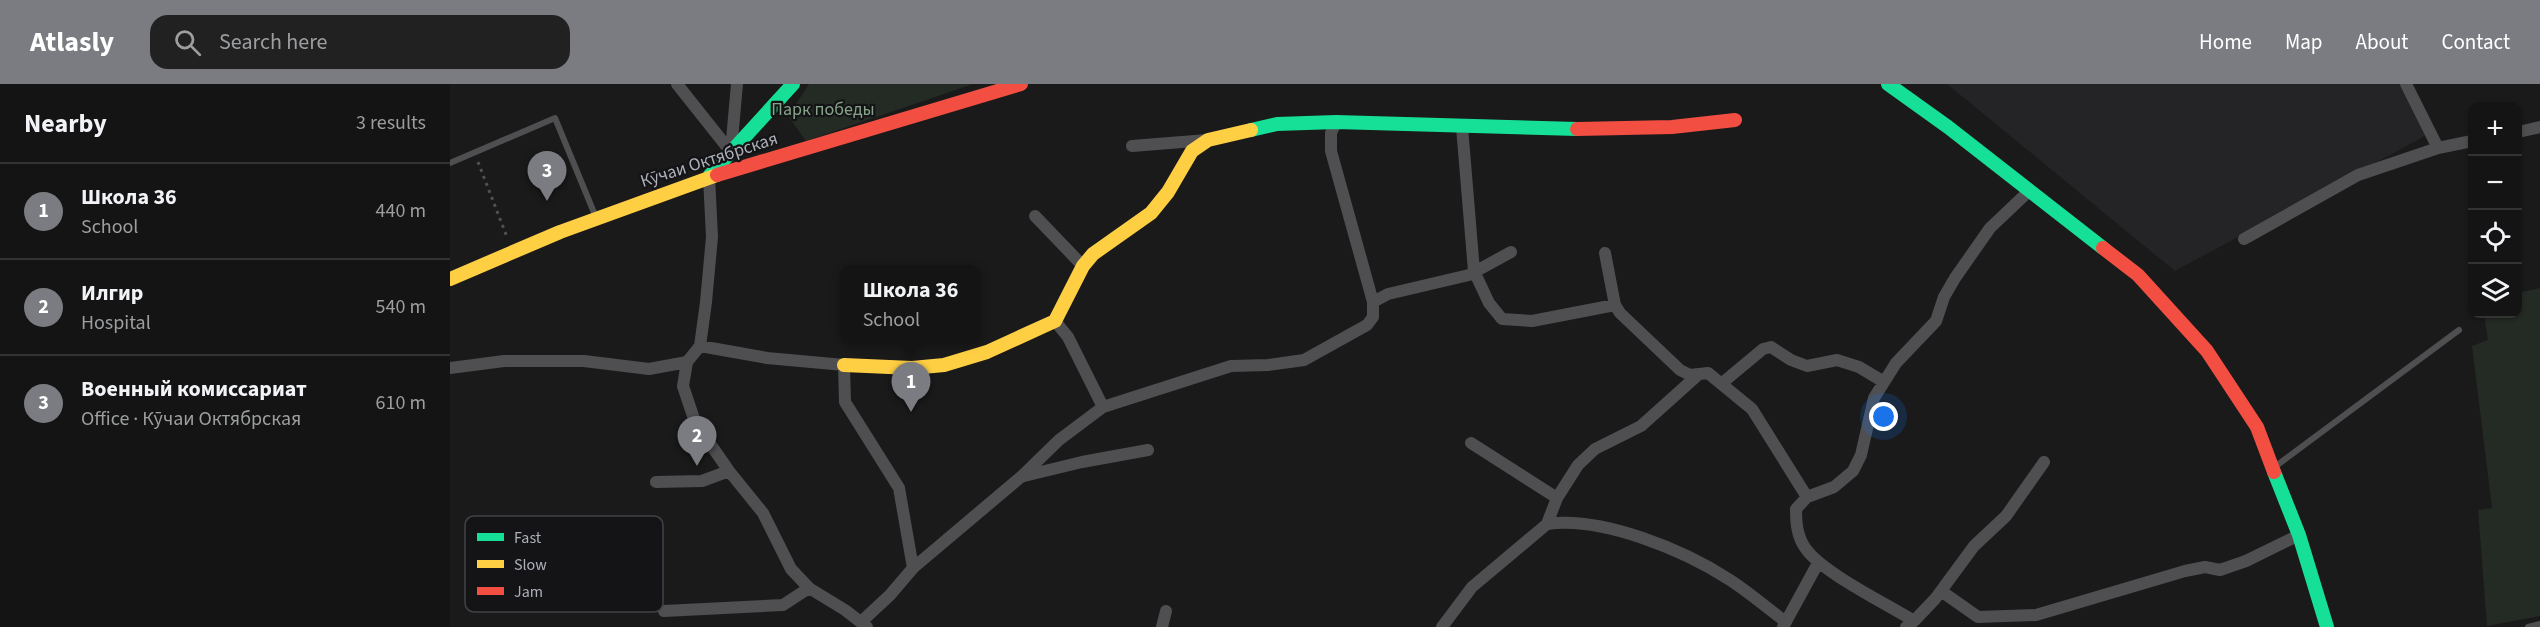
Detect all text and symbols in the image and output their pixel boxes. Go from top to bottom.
search box [150,15,570,69]
text: Atlasly [30,22,114,62]
icon: search [171,26,204,59]
text: Search here [219,26,328,58]
text: Home [2199,27,2252,57]
text: Map [2285,27,2323,57]
text: About [2356,27,2408,57]
text: Contact [2441,27,2510,57]
park label: Парк победы [771,97,875,122]
map controls [2468,102,2522,318]
button: + [2468,102,2522,156]
text: Nearby [24,105,107,142]
text: 3 results [356,109,426,137]
street label: Кӯчаи Октябрская [637,126,781,194]
pin: 3 [528,152,566,201]
button: − [2468,156,2522,210]
text: Школа 36 [81,181,177,213]
text: 1 [38,197,49,225]
text: 440 m [376,197,426,225]
button: locate [2468,210,2522,264]
text: School [81,213,138,241]
button: layers [2468,264,2522,318]
popup [840,265,981,343]
text: Школа 36 [863,274,958,306]
text: Илгир [81,277,143,309]
text: 2 [38,293,49,321]
text: 540 m [376,293,426,321]
text: School [863,306,920,334]
text: Hospital [81,309,151,337]
pin: 1 [892,362,930,412]
text: Военный комиссариат [81,373,307,405]
text: 3 [38,389,49,417]
text: 610 m [376,389,426,417]
your location [1869,402,1898,431]
text: Office · Кӯчаи Октябрская [81,405,301,433]
pin: 2 [678,416,716,466]
legend [465,516,663,612]
text: Fast [514,527,542,549]
text: Slow [514,554,547,576]
text: Jam [514,581,543,603]

